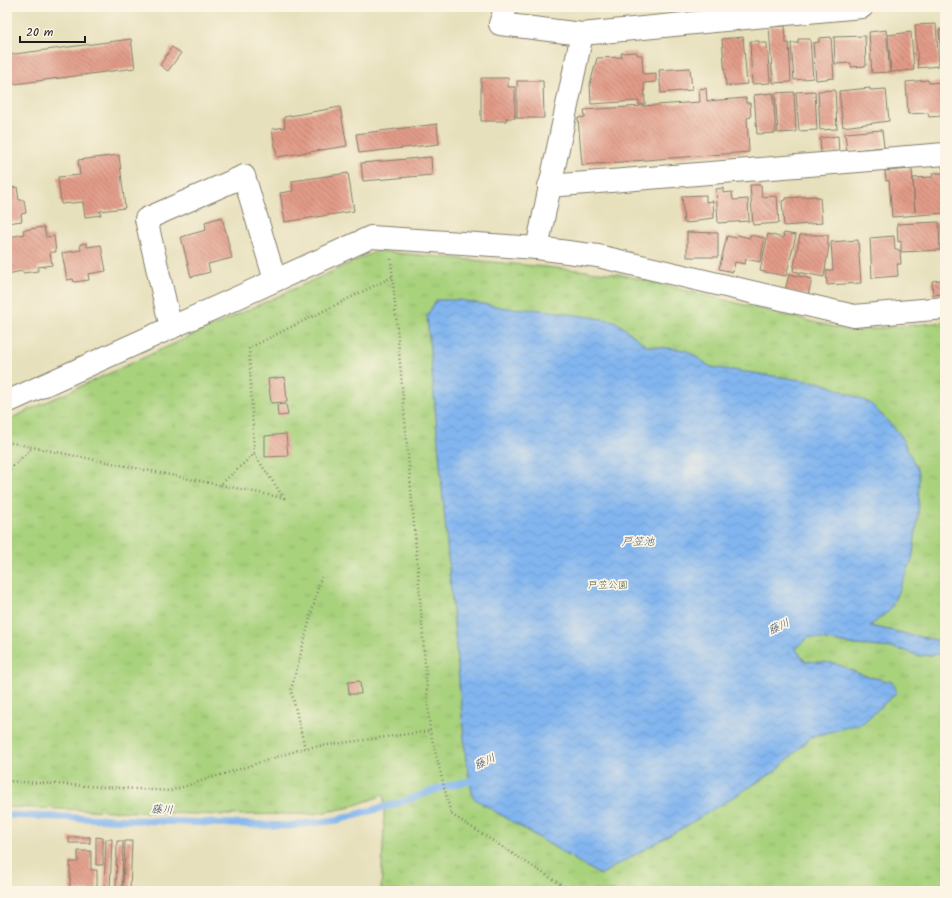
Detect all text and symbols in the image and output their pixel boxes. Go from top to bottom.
scale bar [20,18,85,44]
text: 20 m [26,23,54,42]
water label: 戸笠池 [622,533,655,551]
park label: 戸笠公園 [588,577,628,593]
water label: 藤川 [765,614,793,640]
water label: 藤川 [471,749,499,775]
water label: 藤川 [151,801,173,819]

